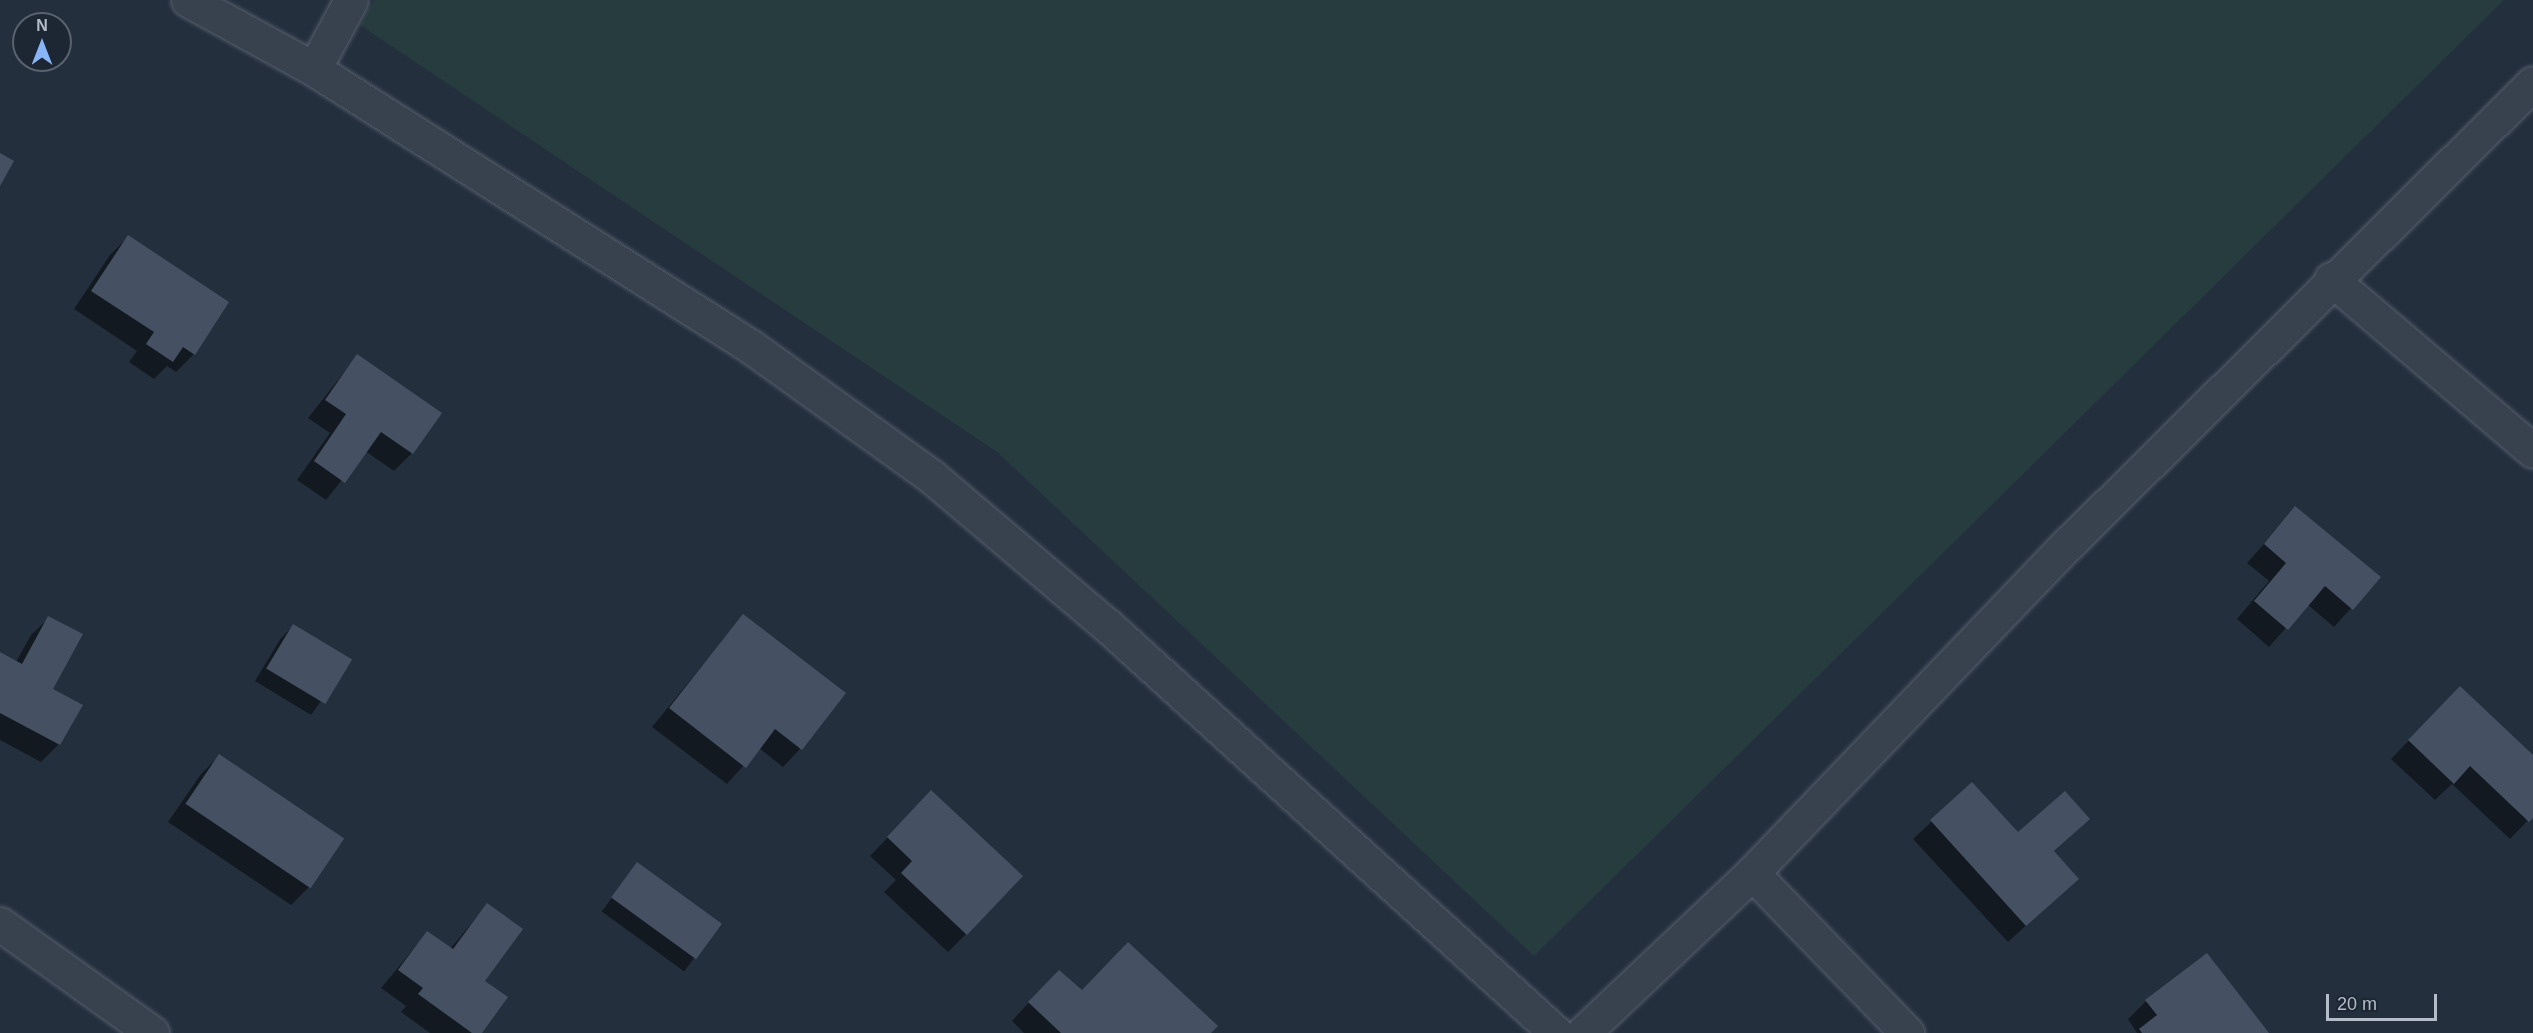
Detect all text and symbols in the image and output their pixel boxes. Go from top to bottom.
north arrow [12,12,72,72]
text: N [36,17,48,34]
scale bar [2329,982,2440,1020]
text: 20 m [2337,994,2377,1014]

